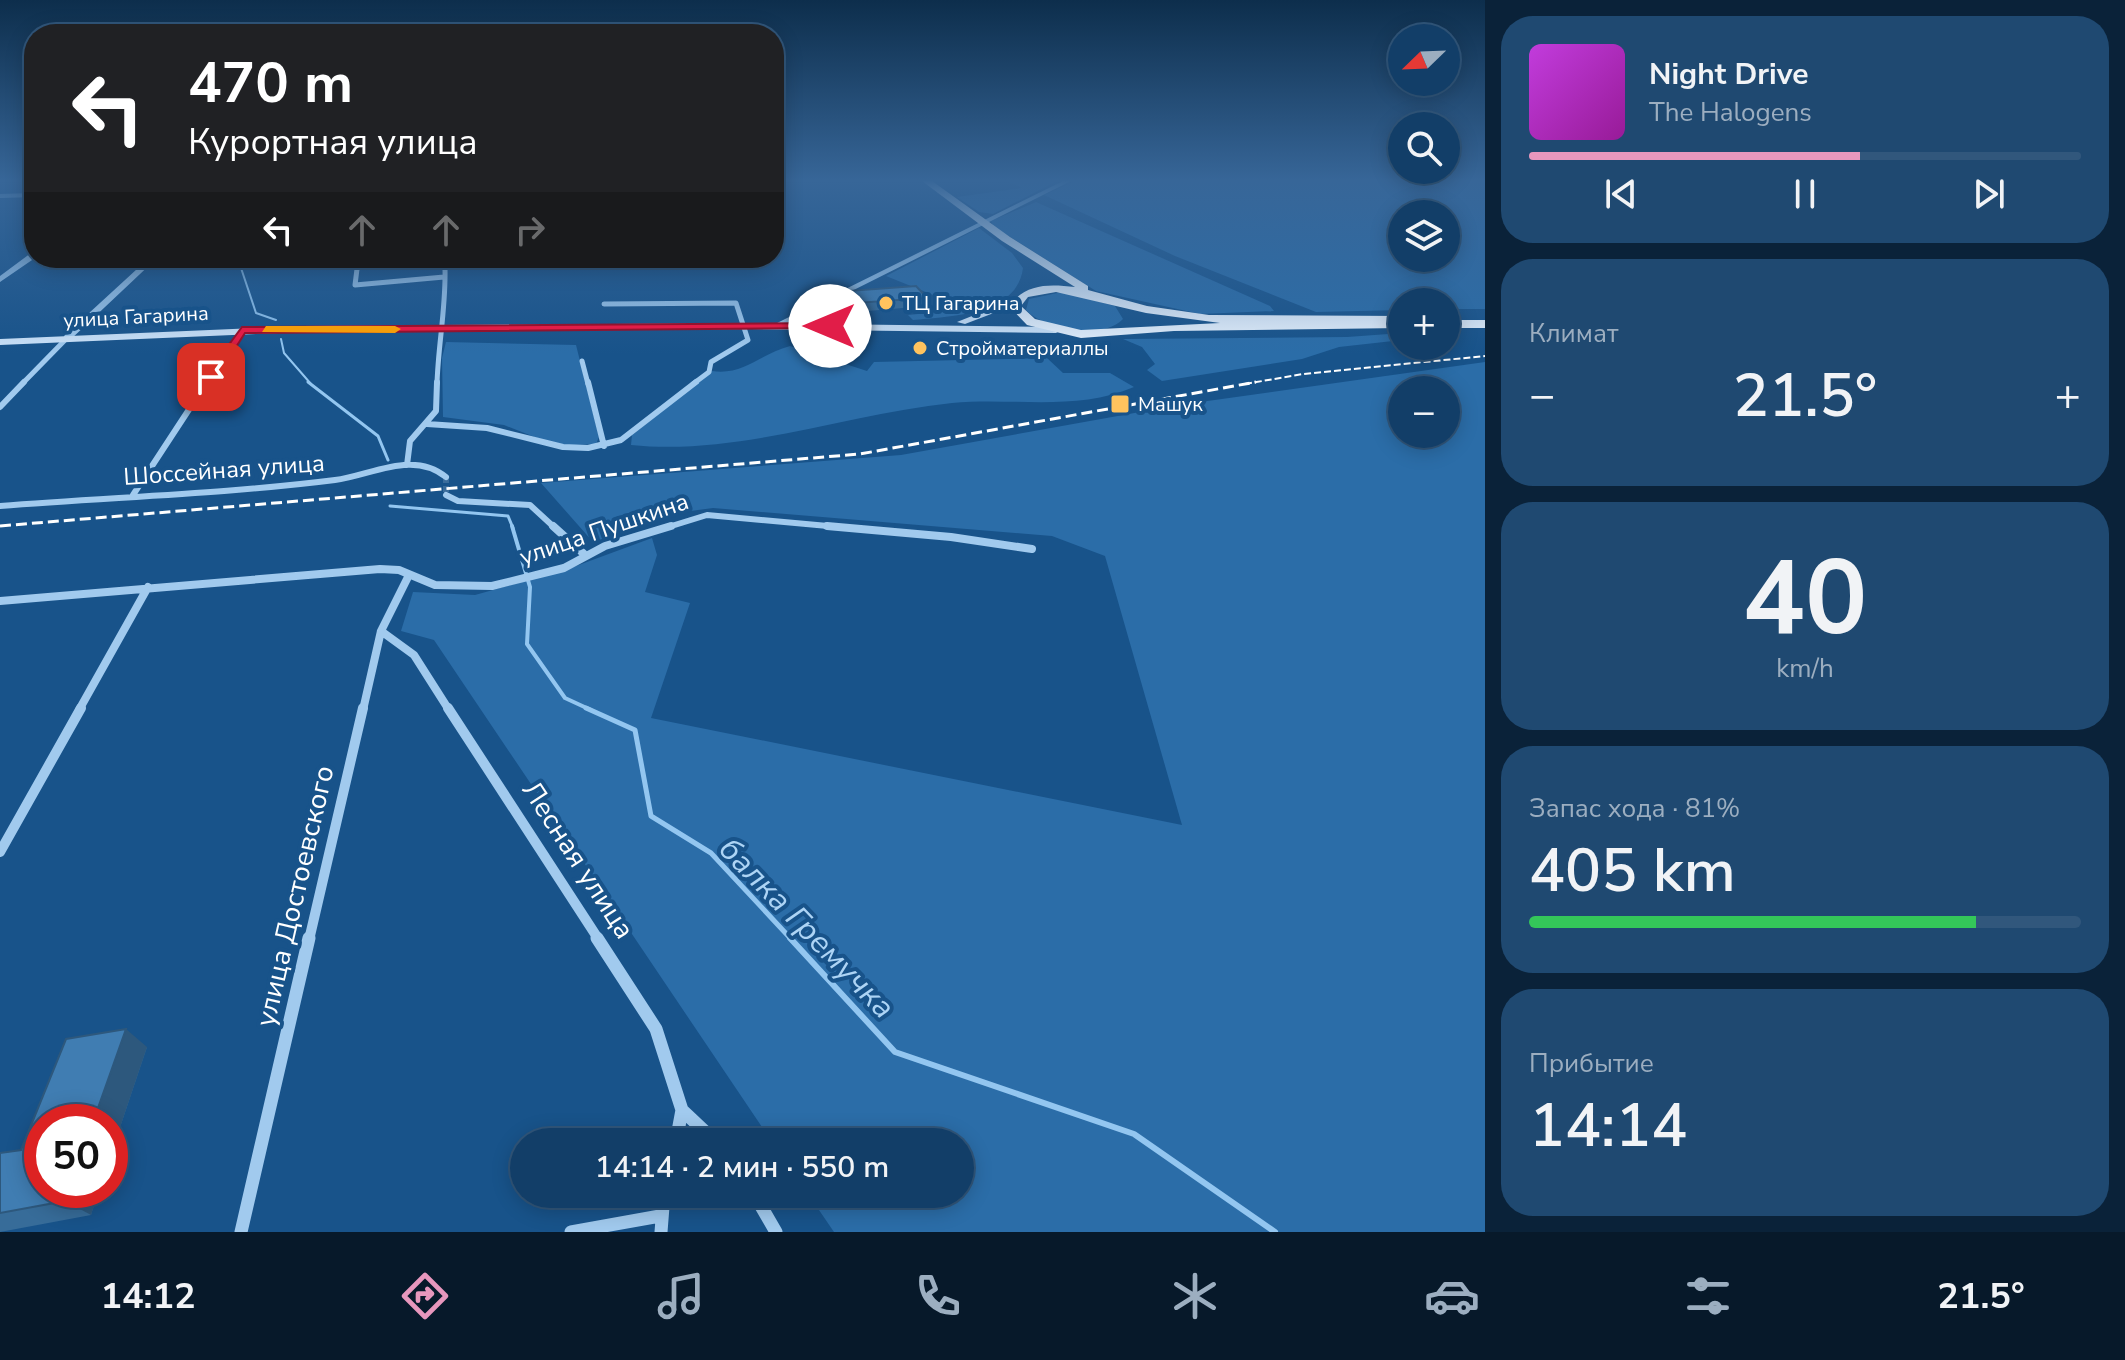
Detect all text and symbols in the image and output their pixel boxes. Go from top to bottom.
north arrow [1388,24,1460,96]
map controls [1388,24,1460,448]
text: 470 m [188,45,353,122]
text: Night Drive [1649,54,1808,95]
icon: left [56,56,160,160]
text: The Halogens [1649,95,1812,130]
button: search [1388,112,1460,184]
text: Курортная улица [188,118,478,167]
icon: previous [1599,172,1643,216]
icon: pause [1783,172,1827,216]
icon: next [1967,172,2011,216]
button: layers [1388,200,1460,272]
icon: left [256,208,300,252]
icon: ahead [340,208,384,252]
icon: ahead [424,208,468,252]
icon: right [508,208,552,252]
position arrow [788,284,872,368]
button: + [1388,288,1460,360]
place label: ТЦ Гагарина [902,290,1019,317]
marker: ТЦ Гагарина [877,294,895,312]
street label: улица Гагарина [63,300,209,334]
text: Климат [1529,316,1618,351]
place label: Стройматериаллы [936,335,1109,362]
marker: Стройматериаллы [911,339,929,357]
pin [177,343,245,411]
icon: arrive [189,355,233,399]
text: 21.5° [1733,355,1877,437]
text: − [1529,366,1555,426]
text: + [2055,366,2081,426]
button: − [1388,376,1460,448]
place label: Машук [1138,391,1203,418]
marker: Машук [1109,393,1131,415]
street label: Шоссейная улица [122,447,326,493]
street label: улица Пушкина [515,485,693,573]
text: 40 [1743,528,1867,670]
text: km/h [1776,651,1834,686]
street label: улица Достоевского [246,762,344,1030]
street label: Лесная улица [513,774,643,946]
text: Запас хода · 81% [1529,791,1740,826]
water label: балка Гремучка [709,828,905,1028]
text: 405 km [1529,830,1736,912]
text: Прибытие [1529,1046,1654,1081]
text: 14:14 [1529,1085,1687,1167]
speed limit sign: 50 [24,1104,128,1208]
text: 14:14 · 2 мин · 550 m [595,1147,889,1188]
icon: directions [397,1268,453,1324]
icon: music [653,1268,709,1324]
icon: phone [910,1268,966,1324]
icon: climate [1167,1268,1223,1324]
icon: car [1424,1268,1480,1324]
icon: filters [1680,1268,1736,1324]
text: 14:12 [100,1272,196,1321]
text: 21.5° [1937,1272,2025,1321]

